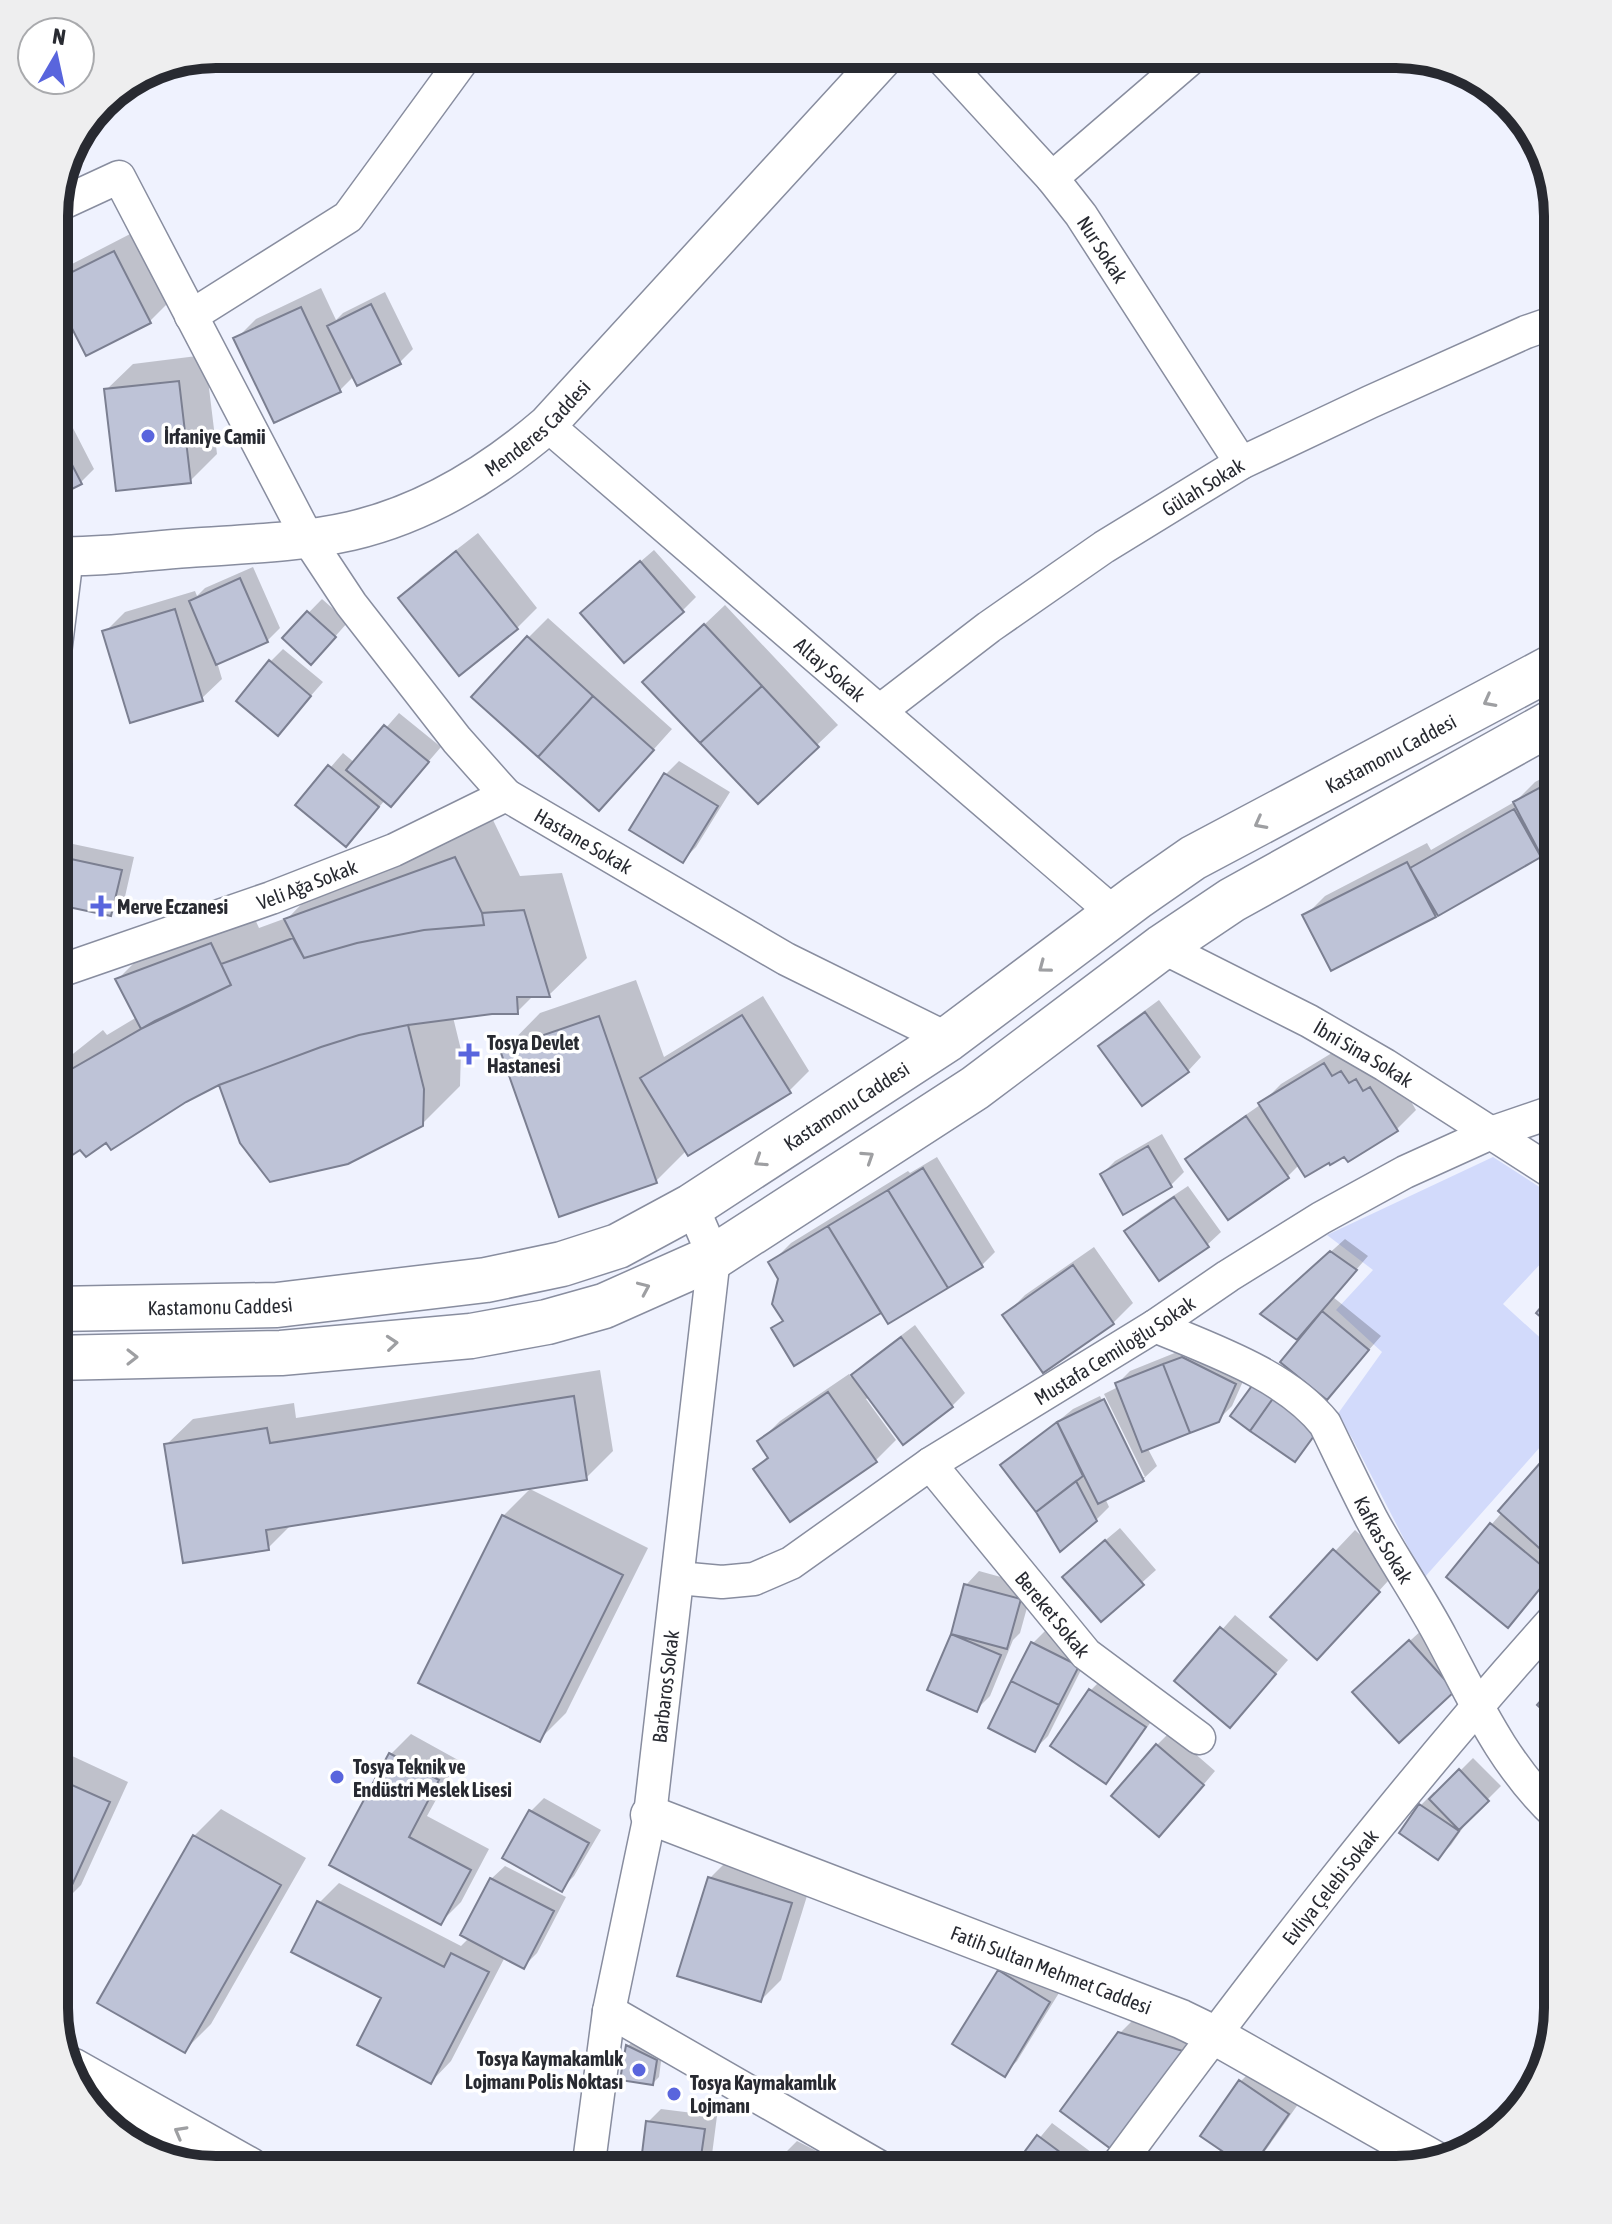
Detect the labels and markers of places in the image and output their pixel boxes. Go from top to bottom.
place label: İrfaniye Camii [164,425,266,448]
marker: İrfaniye Camii [139,427,157,445]
place label: Merve Eczanesi [117,895,228,918]
marker: Merve Eczanesi [92,897,110,915]
place label: Tosya Devlet Hastanesi [487,1031,580,1077]
marker: Tosya Devlet Hastanesi [458,1043,480,1065]
place label: Tosya Teknik ve Endüstri Meslek Lisesi [353,1755,512,1801]
marker: Tosya Teknik ve Endüstri Meslek Lisesi [328,1768,346,1786]
place label: Tosya Kaymakamlık Lojmanı Polis Noktası [465,2047,623,2093]
marker: Tosya Kaymakamlık Lojmanı Polis Noktası [630,2061,648,2079]
place label: Tosya Kaymakamlık Lojmanı [690,2071,836,2117]
marker: Tosya Kaymakamlık Lojmanı [665,2085,683,2103]

